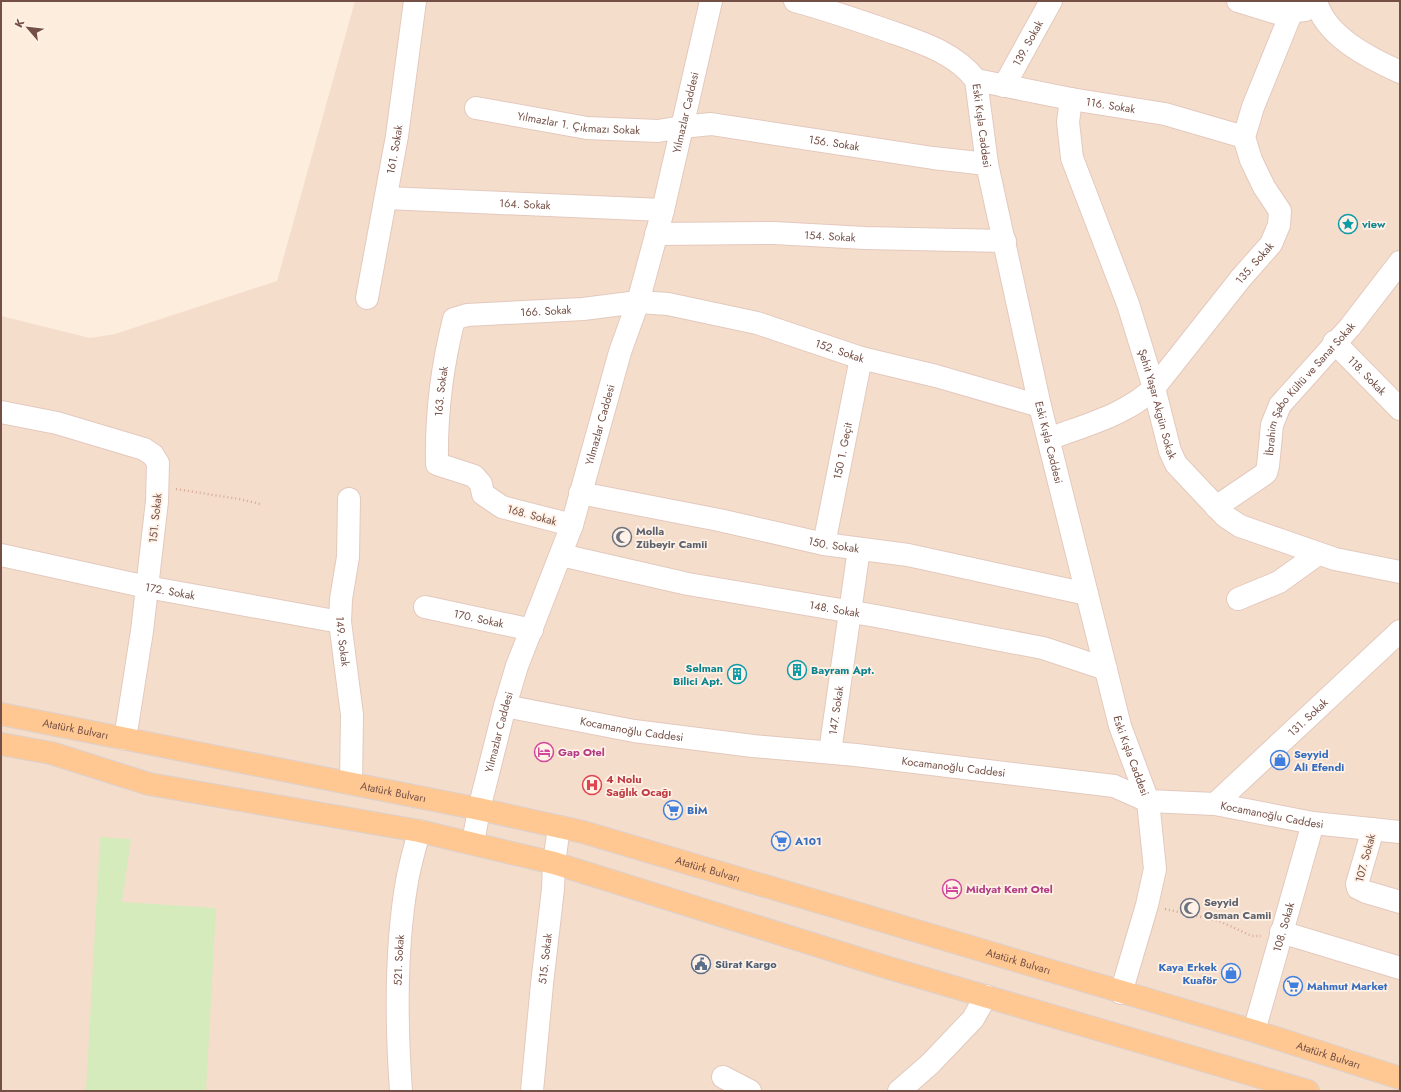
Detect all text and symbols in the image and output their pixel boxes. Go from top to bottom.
north arrow [8,8,48,48]
text: K [10,16,28,30]
street label: 139. Sokak [1009,17,1047,69]
street label: Yılmazlar Caddesi [668,70,703,155]
street label: Eski Kışla Caddesi [969,83,996,169]
street label: 116. Sokak [1085,93,1137,117]
street label: Yılmazlar 1. Çıkmazı Sokak [516,108,640,138]
street label: 161. Sokak [382,124,406,176]
street label: 156. Sokak [808,131,861,155]
street label: 164. Sokak [499,195,551,213]
place icon: view [1337,213,1359,235]
place label: view [1361,216,1386,232]
street label: 154. Sokak [804,227,856,245]
street label: 135. Sokak [1231,238,1277,287]
street label: 166. Sokak [520,302,572,320]
street label: İbrahim Şabo Kültü ve Sanat Sokak [1261,319,1359,456]
street label: 152. Sokak [813,335,866,367]
street label: Şehit Yaşar Akgün Sokak [1134,347,1181,462]
street label: 118. Sokak [1344,352,1390,399]
street label: 163. Sokak [430,365,452,417]
street label: Yılmazlar Caddesi [581,382,619,467]
street label: Eski Kışla Caddesi [1031,400,1067,485]
street label: 150 1. Geçit [829,421,856,481]
street label: 151. Sokak [144,492,166,544]
street label: 168. Sokak [505,501,559,529]
place label: Molla Zübeyir Camii [636,523,707,552]
mosque icon: Molla Zübeyir Camii [611,526,633,548]
street label: 150. Sokak [807,533,860,557]
street label: 172. Sokak [144,579,197,604]
street label: 148. Sokak [808,597,861,621]
street label: 170. Sokak [452,605,506,632]
street label: 149. Sokak [332,616,354,668]
building icon: Bayram Apt. [786,659,808,681]
place label: Selman Bilici Apt. [673,660,723,689]
place label: Bayram Apt. [811,662,875,678]
building icon: Selman Bilici Apt. [726,663,748,685]
street label: 147. Sokak [825,685,847,736]
street label: Yılmazlar Caddesi [481,689,517,774]
street label: 131. Sokak [1284,694,1331,740]
street label: Kocamanoğlu Caddesi [579,713,685,745]
street label: Atatürk Bulvarı [41,714,110,743]
street label: Eski Kışla Caddesi [1110,714,1153,798]
hotel icon: Gap Otel [533,741,555,763]
place label: Gap Otel [558,744,605,760]
place label: Seyyid Ali Efendi [1293,746,1344,775]
shop icon: Seyyid Ali Efendi [1269,749,1291,771]
street label: Kocamanoğlu Caddesi [901,753,1006,781]
place label: 4 Nolu Sağlık Ocağı [606,771,671,800]
hospital icon: 4 Nolu Sağlık Ocağı [581,774,603,796]
street label: Atatürk Bulvarı [359,778,428,806]
street label: Kocamanoğlu Caddesi [1219,797,1324,832]
supermarket icon: BİM [662,799,684,821]
place label: BİM [687,802,708,818]
supermarket icon: A101 [770,830,792,852]
street label: 107. Sokak [1351,832,1379,884]
place label: A101 [794,833,822,849]
street label: Atatürk Bulvarı [673,852,742,886]
hotel icon: Midyat Kent Otel [941,878,963,900]
place label: Midyat Kent Otel [966,881,1053,897]
place label: Seyyid Osman Camii [1204,894,1271,923]
mosque icon: Seyyid Osman Camii [1179,897,1201,919]
street label: 108. Sokak [1269,900,1298,954]
street label: 515. Sokak [534,932,556,985]
street label: 521. Sokak [390,934,408,986]
street label: Atatürk Bulvarı [984,944,1053,978]
public building icon: Sürat Kargo [690,953,712,975]
place label: Sürat Kargo [715,956,777,972]
place label: Kaya Erkek Kuaför [1158,959,1218,988]
shop icon: Kaya Erkek Kuaför [1220,962,1242,984]
supermarket icon: Mahmut Market [1282,975,1304,997]
place label: Mahmut Market [1307,978,1388,994]
street label: Atatürk Bulvarı [1294,1037,1363,1073]

